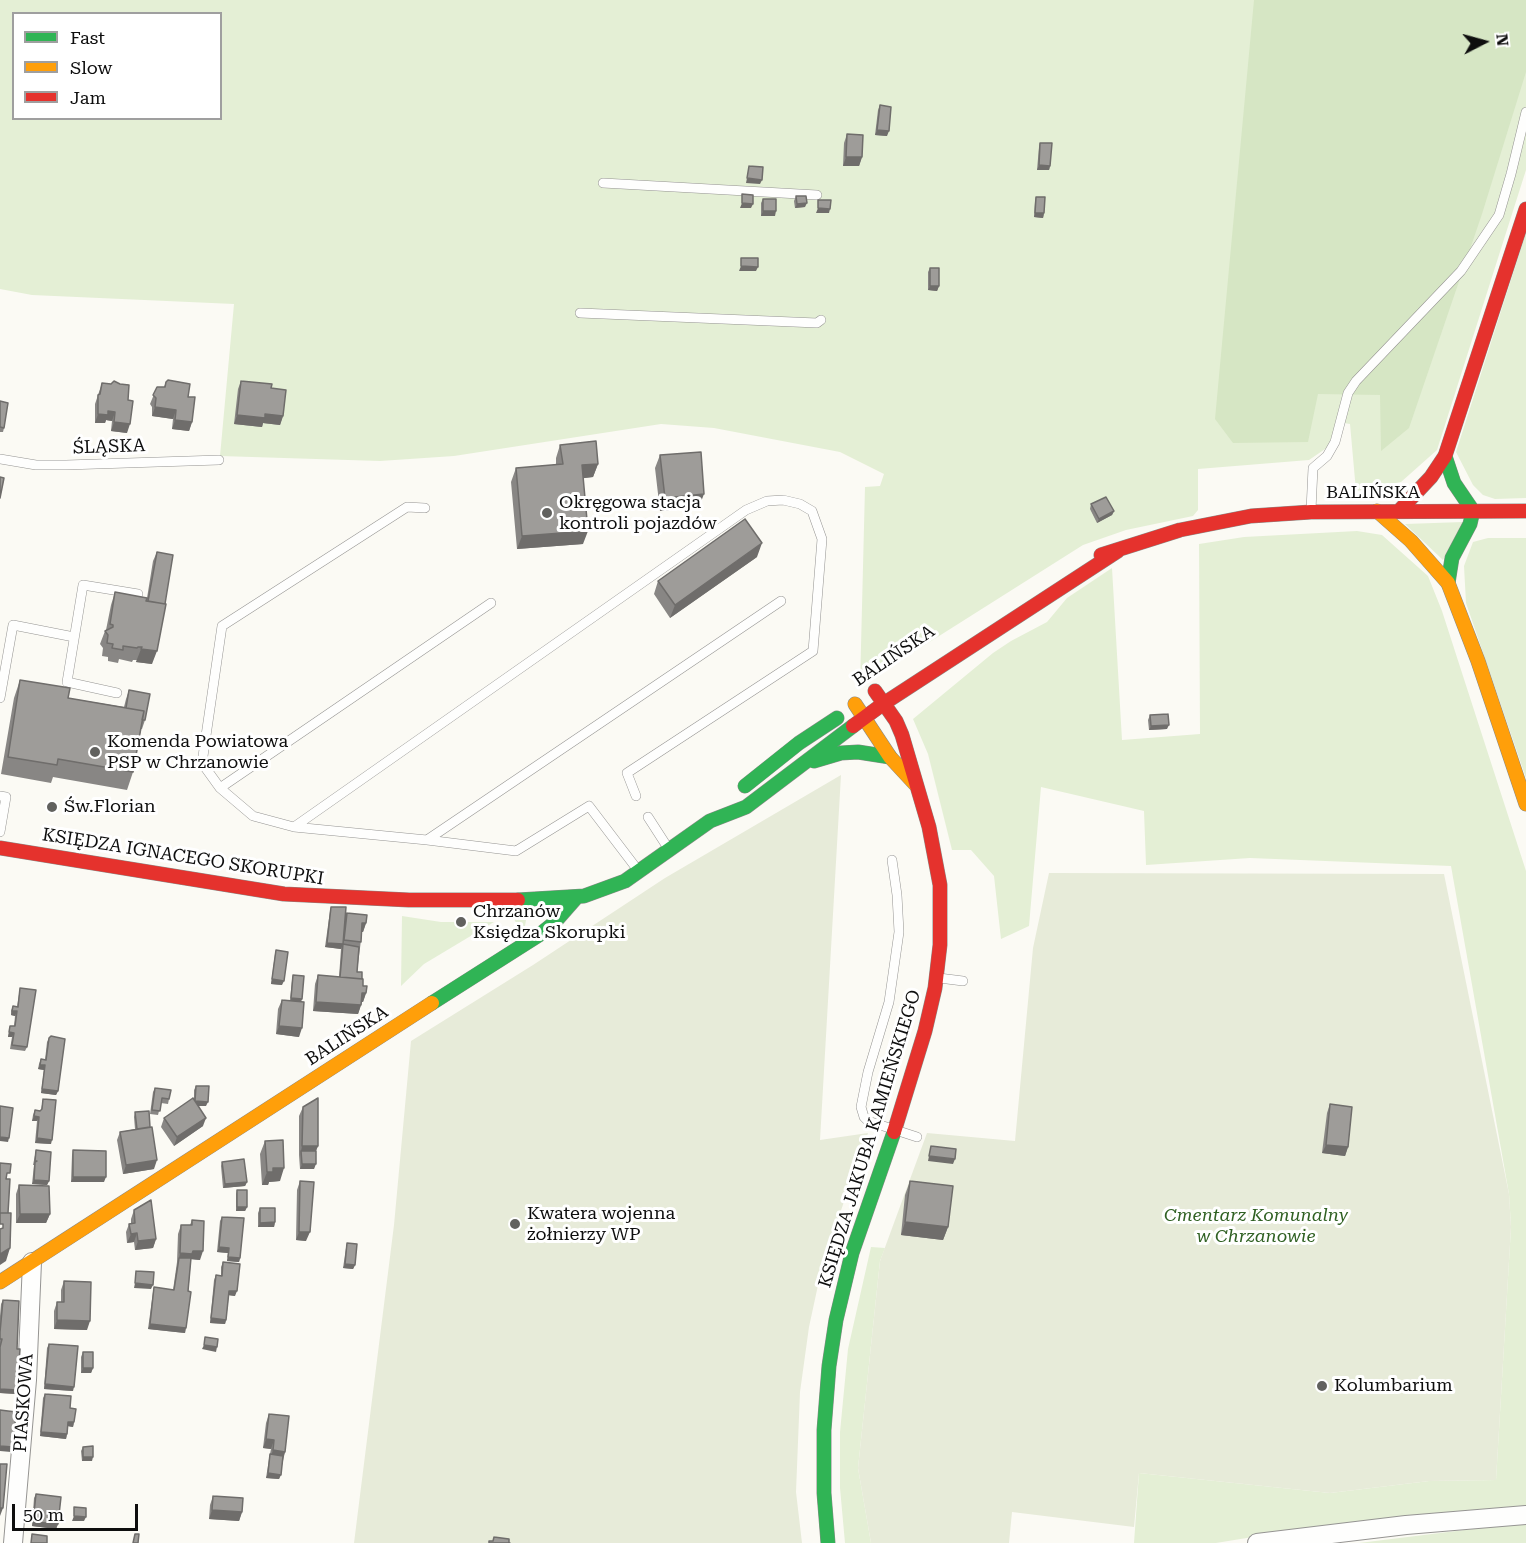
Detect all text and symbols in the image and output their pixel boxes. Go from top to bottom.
legend [12,12,222,120]
north arrow [1454,12,1514,72]
text: Fast [70,27,105,48]
text: N [1492,33,1512,47]
text: Slow [70,57,112,78]
text: Jam [70,87,106,108]
street label: ŚLĄSKA [72,435,146,459]
street label: BALIŃSKA [1326,482,1420,504]
place label: Okręgowa stacja kontroli pojazdów [559,492,717,534]
marker: Okręgowa stacja kontroli pojazdów [540,506,554,520]
street label: BALIŃSKA [849,621,939,691]
place label: Komenda Powiatowa PSP w Chrzanowie [107,731,288,774]
marker: Komenda Powiatowa PSP w Chrzanowie [88,745,102,759]
place label: Św.Florian [64,796,156,818]
marker: Św.Florian [45,800,59,814]
street label: KSIĘDZA IGNACEGO SKORUPKI [41,824,325,890]
place label: Chrzanów Księdza Skorupki [473,901,625,944]
marker: Chrzanów Księdza Skorupki [454,915,468,929]
street label: KSIĘDZA JAKUBA KAMIEŃSKIEGO [814,988,926,1290]
street label: BALIŃSKA [302,1001,392,1071]
place label: Kwatera wojenna żołnierzy WP [527,1203,675,1246]
park label: Cmentarz Komunalny w Chrzanowie [1164,1205,1348,1248]
marker: Kwatera wojenna żołnierzy WP [508,1217,522,1231]
street label: PIASKOWA [10,1353,38,1453]
place label: Kolumbarium [1334,1375,1453,1397]
marker: Kolumbarium [1315,1379,1329,1393]
scale bar [15,1492,141,1530]
text: 50 m [23,1504,64,1525]

